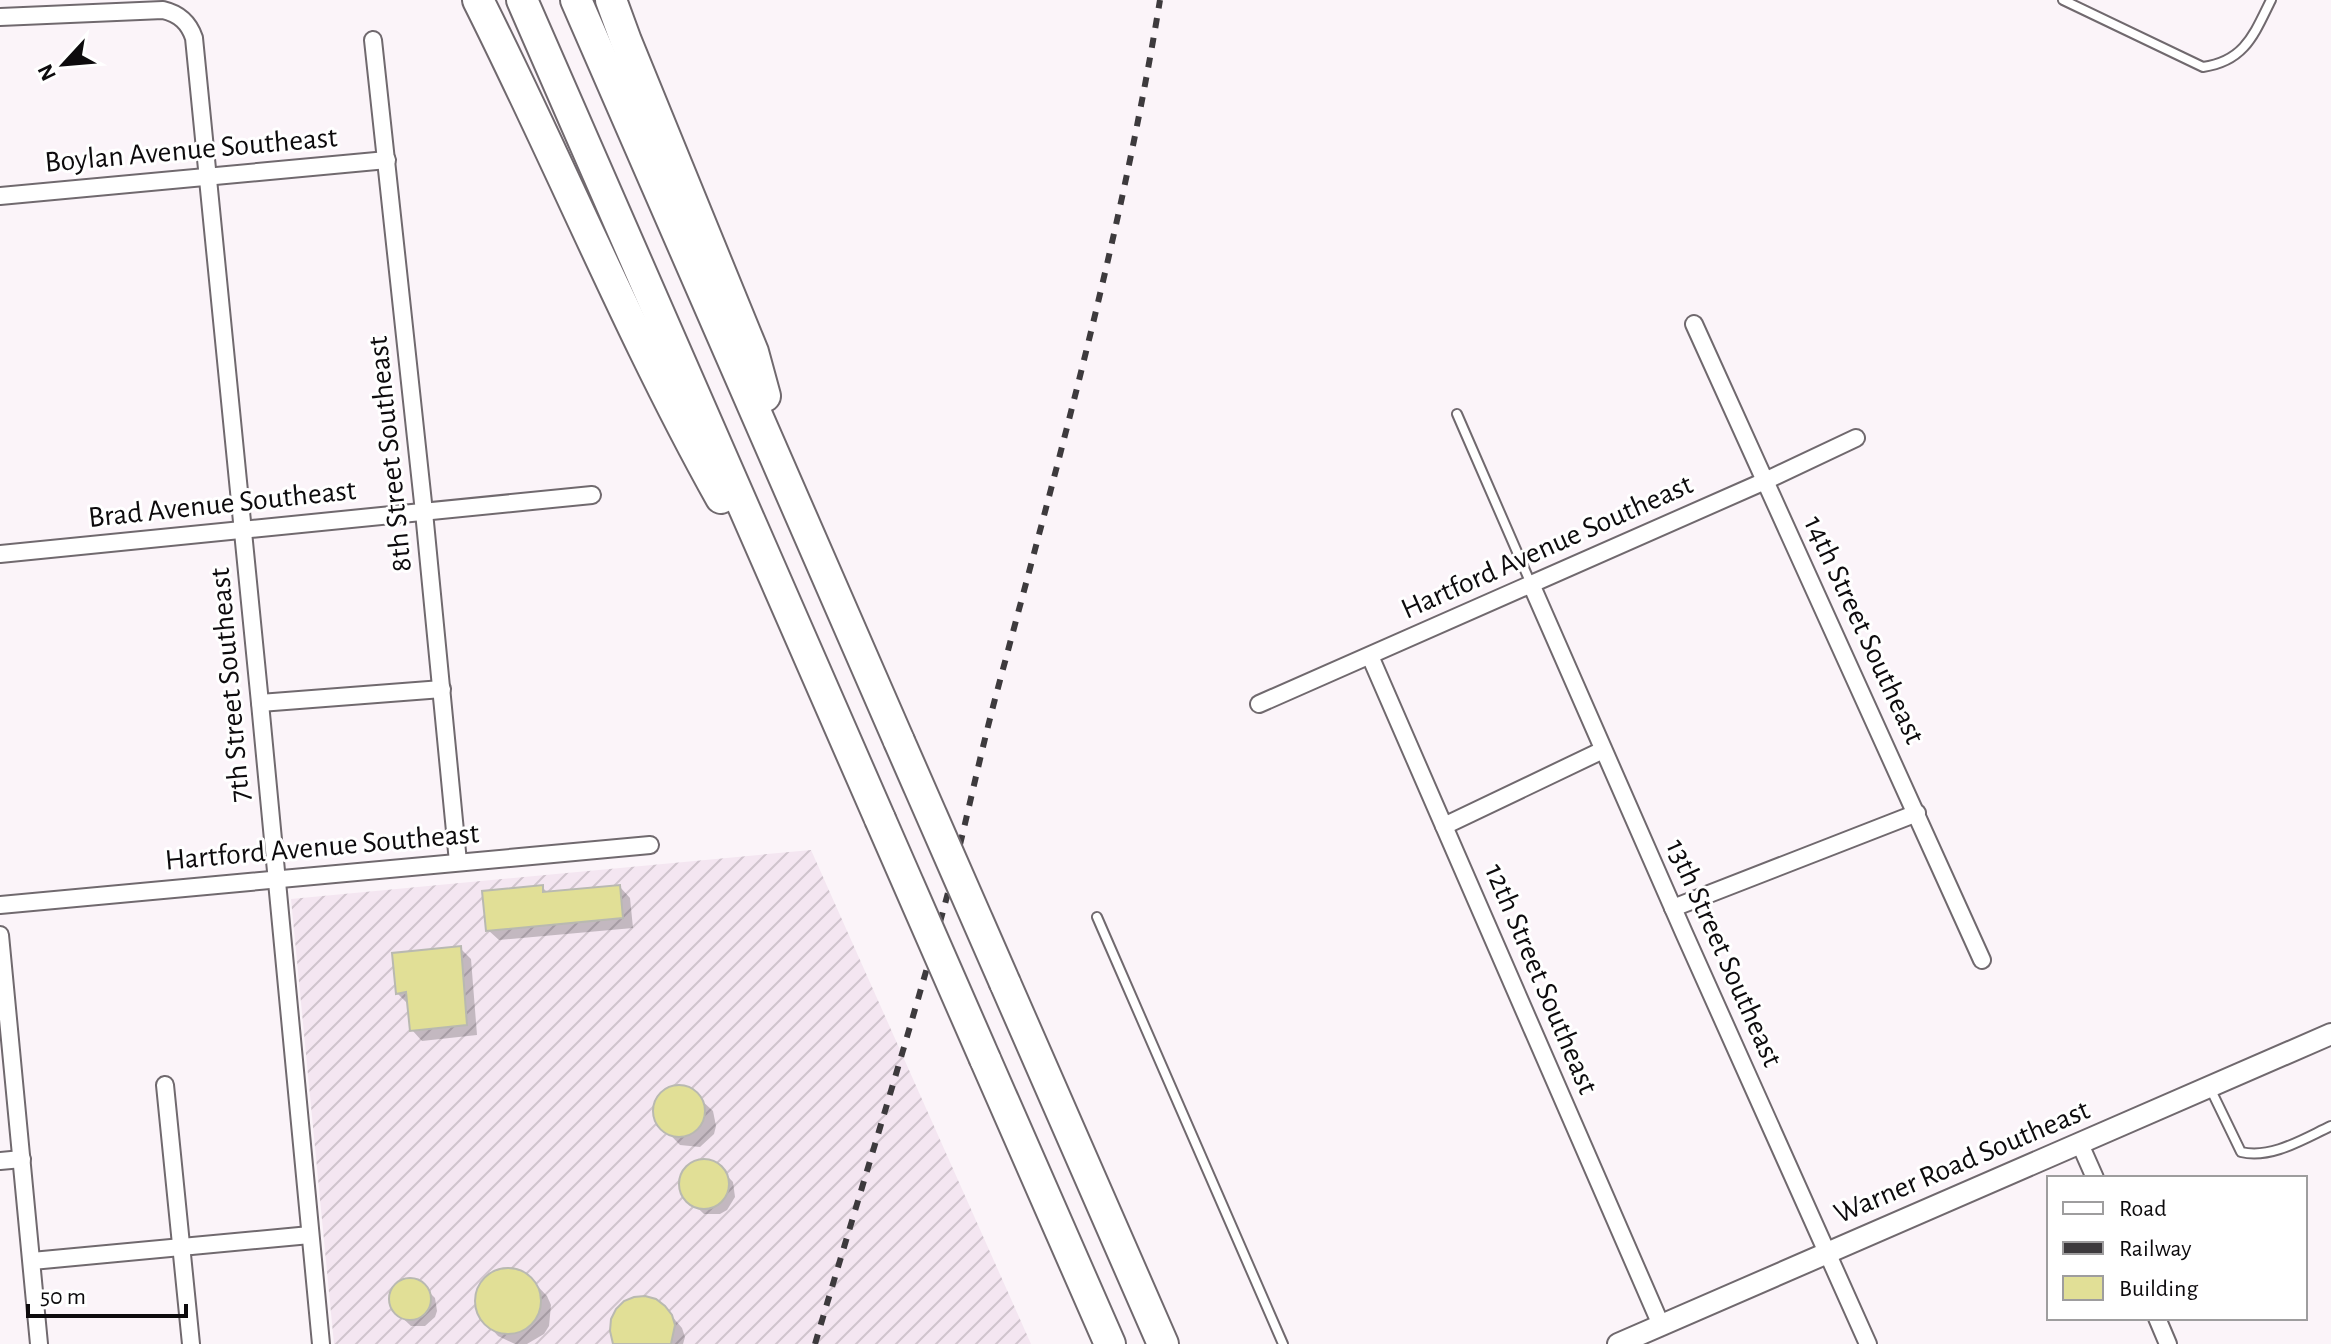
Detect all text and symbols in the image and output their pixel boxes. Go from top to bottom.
north arrow [24,24,104,104]
text: N [34,61,60,84]
street label: Boylan Avenue Southeast [43,122,339,178]
street label: 8th Street Southeast [363,334,417,573]
street label: Hartford Avenue Southeast [1397,469,1698,625]
street label: Brad Avenue Southeast [87,475,358,533]
street label: 14th Street Southeast [1798,511,1930,749]
street label: 7th Street Southeast [205,566,255,804]
street label: Hartford Avenue Southeast [164,818,481,876]
street label: 13th Street Southeast [1660,835,1788,1072]
street label: 12th Street Southeast [1479,860,1603,1099]
street label: Warner Road Southeast [1830,1094,2094,1229]
legend [2047,1176,2307,1320]
text: Road [2119,1197,2167,1221]
text: Railway [2119,1237,2191,1261]
scale bar [28,1268,186,1318]
text: Building [2119,1277,2198,1301]
text: 50 m [40,1285,86,1309]

